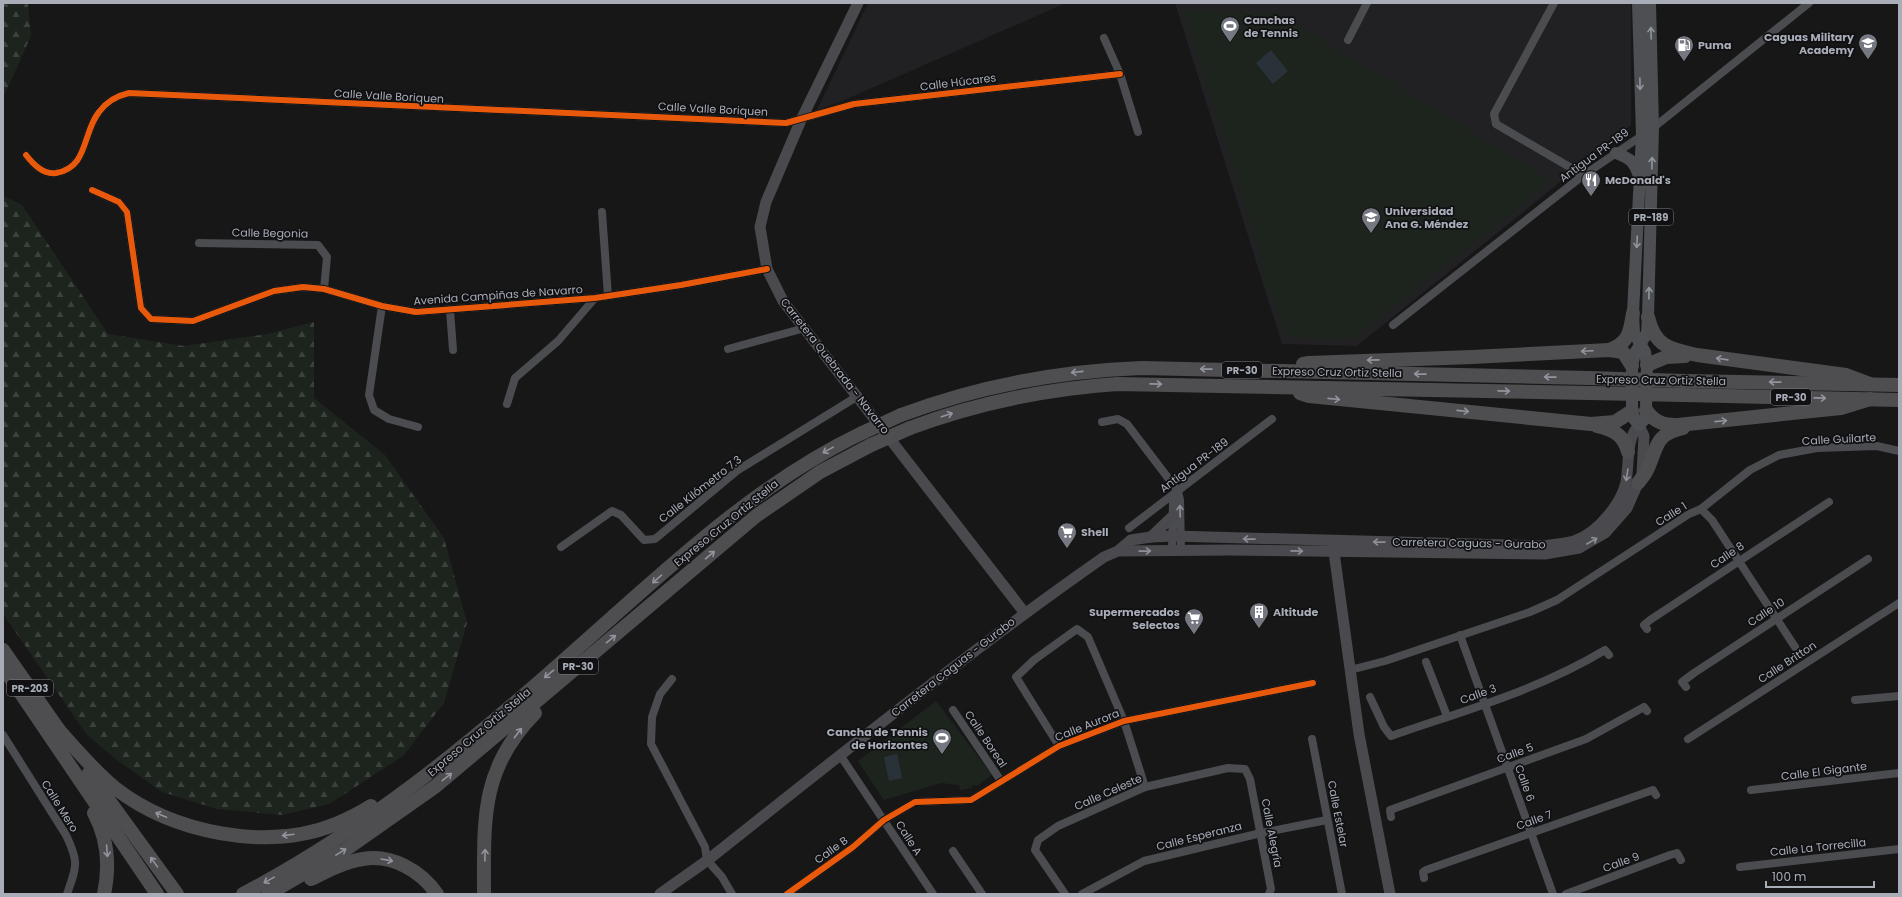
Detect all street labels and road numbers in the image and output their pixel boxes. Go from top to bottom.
street label: Calle Húcares [919,69,997,95]
street label: Calle Valle Boriquen [334,85,444,107]
street label: Calle Valle Boriquen [658,98,768,120]
street label: Antigua PR-189 [1556,124,1632,186]
road number: PR-189 [1629,209,1673,225]
street label: Calle Begonia [232,224,308,242]
street label: Avenida Campiñas de Navarro [413,281,583,309]
street label: Carretera Quebrada - Navarro [777,295,893,437]
road number: PR-30 [1222,362,1262,378]
street label: Expreso Cruz Ortiz Stella [1272,363,1402,381]
street label: Expreso Cruz Ortiz Stella [1596,371,1726,389]
road number: PR-30 [1771,389,1811,405]
street label: Calle Guilarte [1801,429,1877,449]
street label: Antigua PR-189 [1156,434,1232,496]
street label: Calle Kilómetro 7.3 [655,452,745,526]
street label: Expreso Cruz Ortiz Stella [670,476,782,570]
street label: Calle 1 [1652,498,1690,530]
street label: Carretera Caguas - Gurabo [1392,534,1546,552]
street label: Calle 8 [1707,538,1747,572]
street label: Calle 10 [1744,594,1788,630]
street label: Carretera Caguas - Gurabo [888,613,1018,721]
street label: Calle Britton [1755,637,1819,687]
road number: PR-30 [558,658,598,674]
road number: PR-203 [7,680,53,696]
street label: Calle 3 [1458,680,1498,708]
street label: Expreso Cruz Ortiz Stella [424,684,534,780]
street label: Calle Aurora [1052,705,1122,745]
street label: Calle Boreal [961,707,1011,771]
street label: Calle 5 [1494,739,1536,767]
street label: Calle El Gigante [1780,758,1868,784]
street label: Calle 6 [1511,762,1539,804]
street label: Calle Celeste [1072,770,1145,814]
street label: Calle Mero [38,777,82,835]
street label: Calle Estelar [1324,779,1352,849]
street label: Calle Alegría [1257,797,1287,869]
street label: Calle 7 [1514,806,1554,834]
street label: Calle A [892,817,927,859]
street label: Calle Esperanza [1154,818,1244,854]
street label: Calle B [811,832,851,868]
street label: Calle La Torrecilla [1769,834,1867,860]
street label: Calle 9 [1600,848,1642,876]

